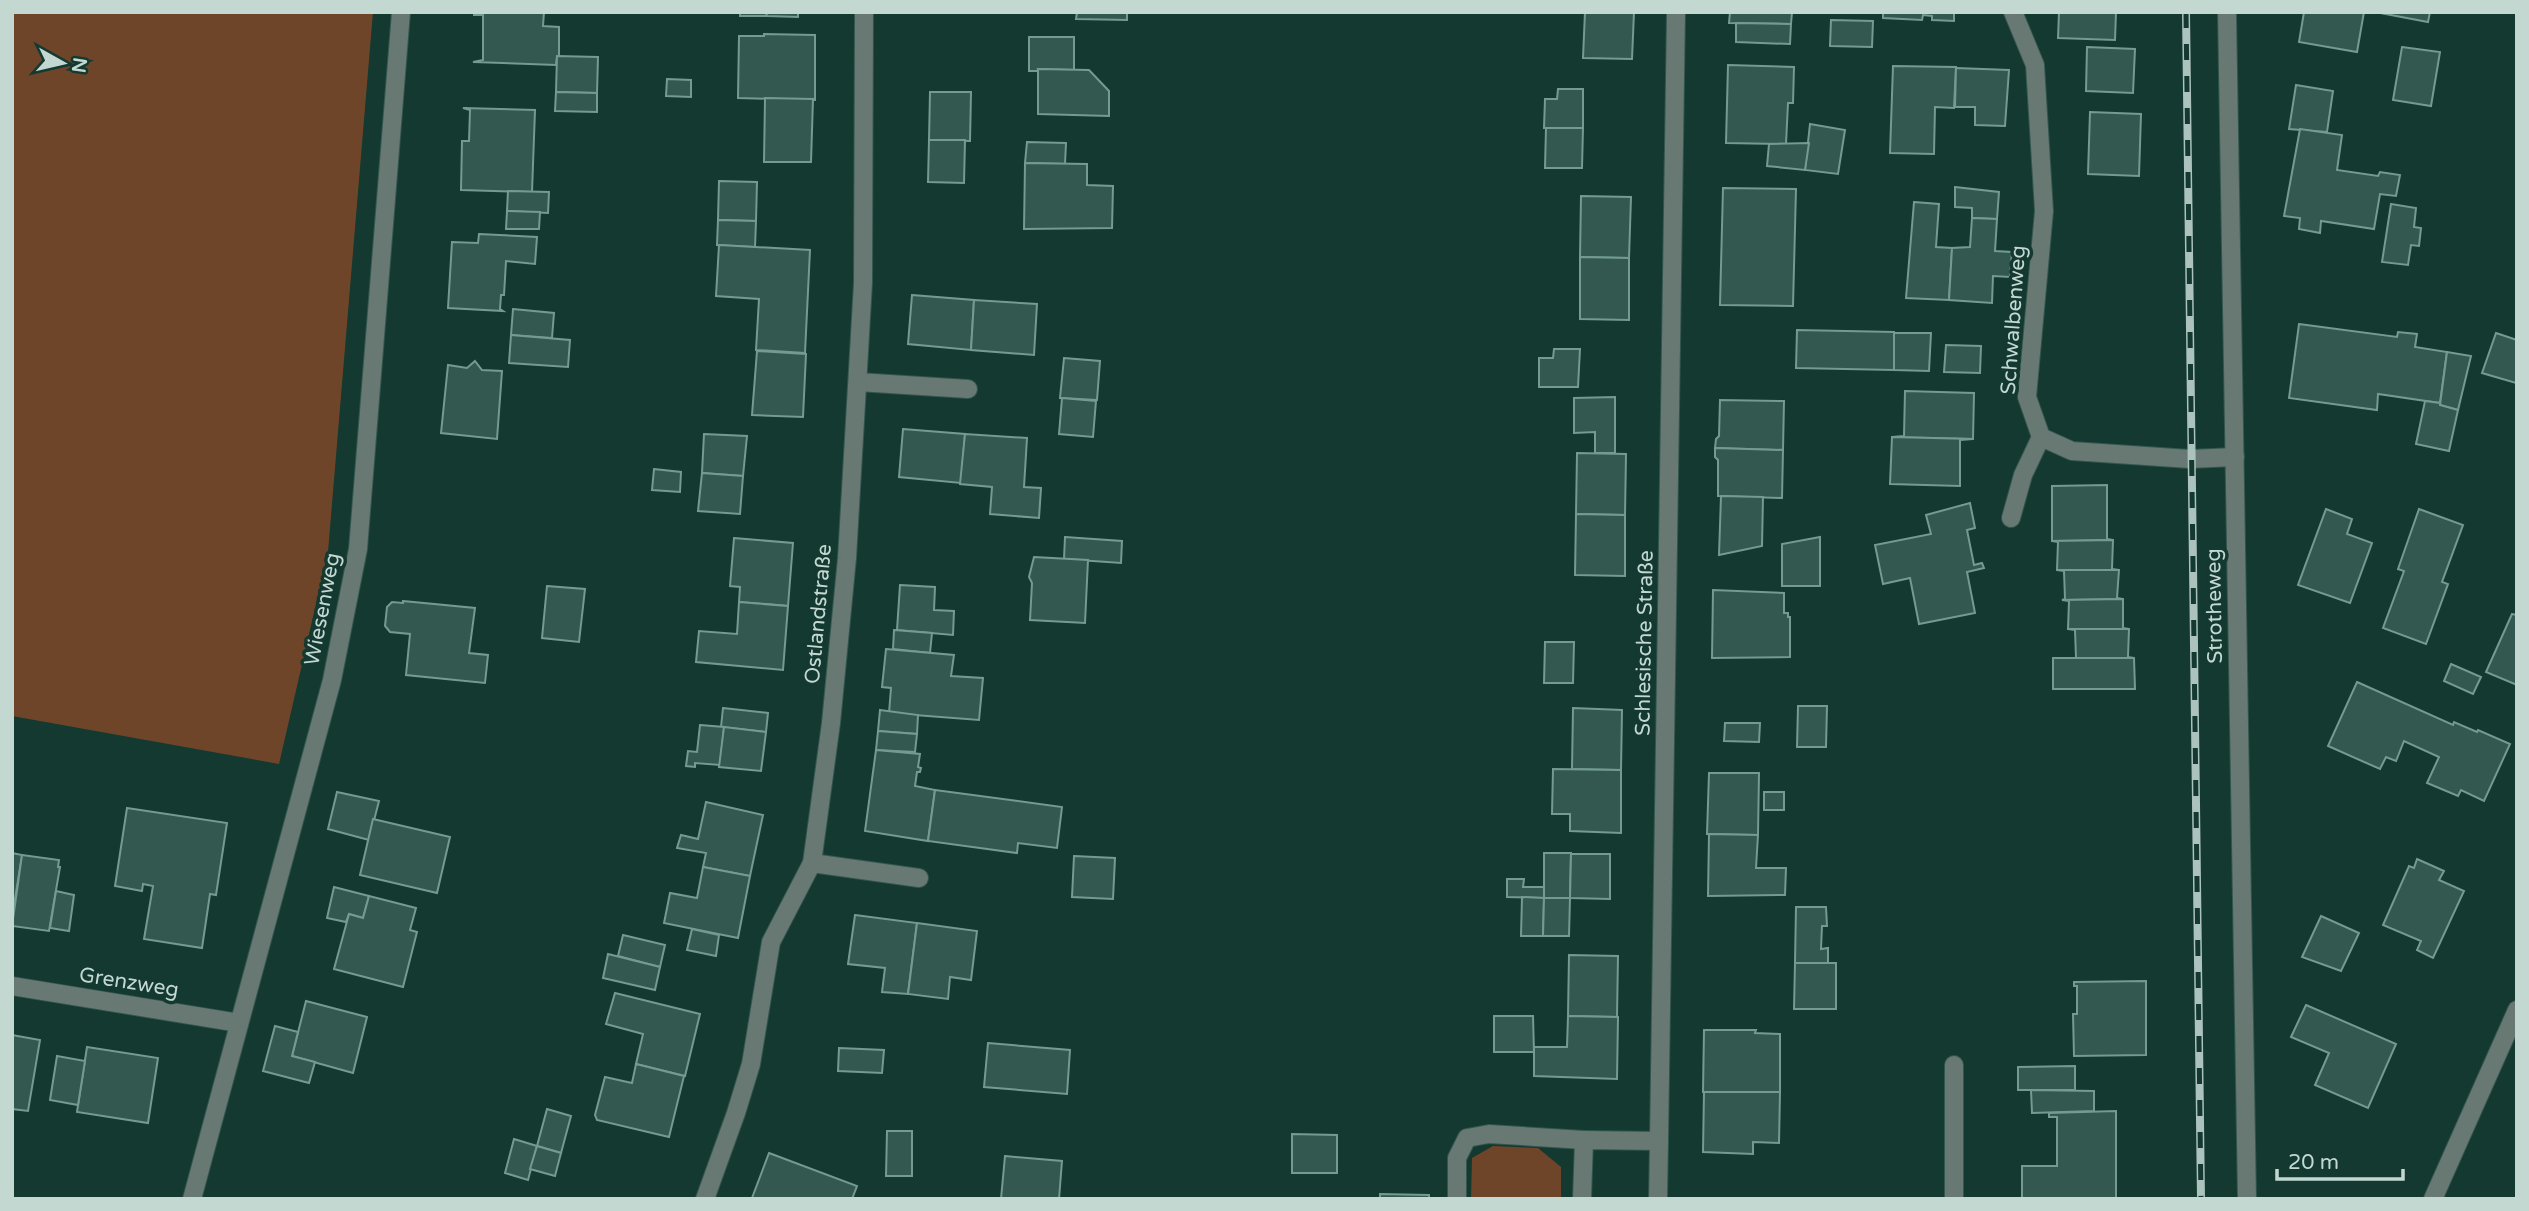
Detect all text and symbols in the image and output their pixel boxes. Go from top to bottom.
north arrow [28,28,98,98]
text: N [67,56,91,74]
street label: Schwalbenweg [1996,245,2031,396]
street label: Ostlandstraße [800,543,837,685]
street label: Strotheweg [2201,548,2228,664]
street label: Schlesische Straße [1630,550,1659,736]
street label: Wiesenweg [299,551,346,668]
street label: Grenzweg [77,962,180,1003]
scale bar [2277,1138,2403,1182]
text: 20 m [2288,1150,2339,1175]

